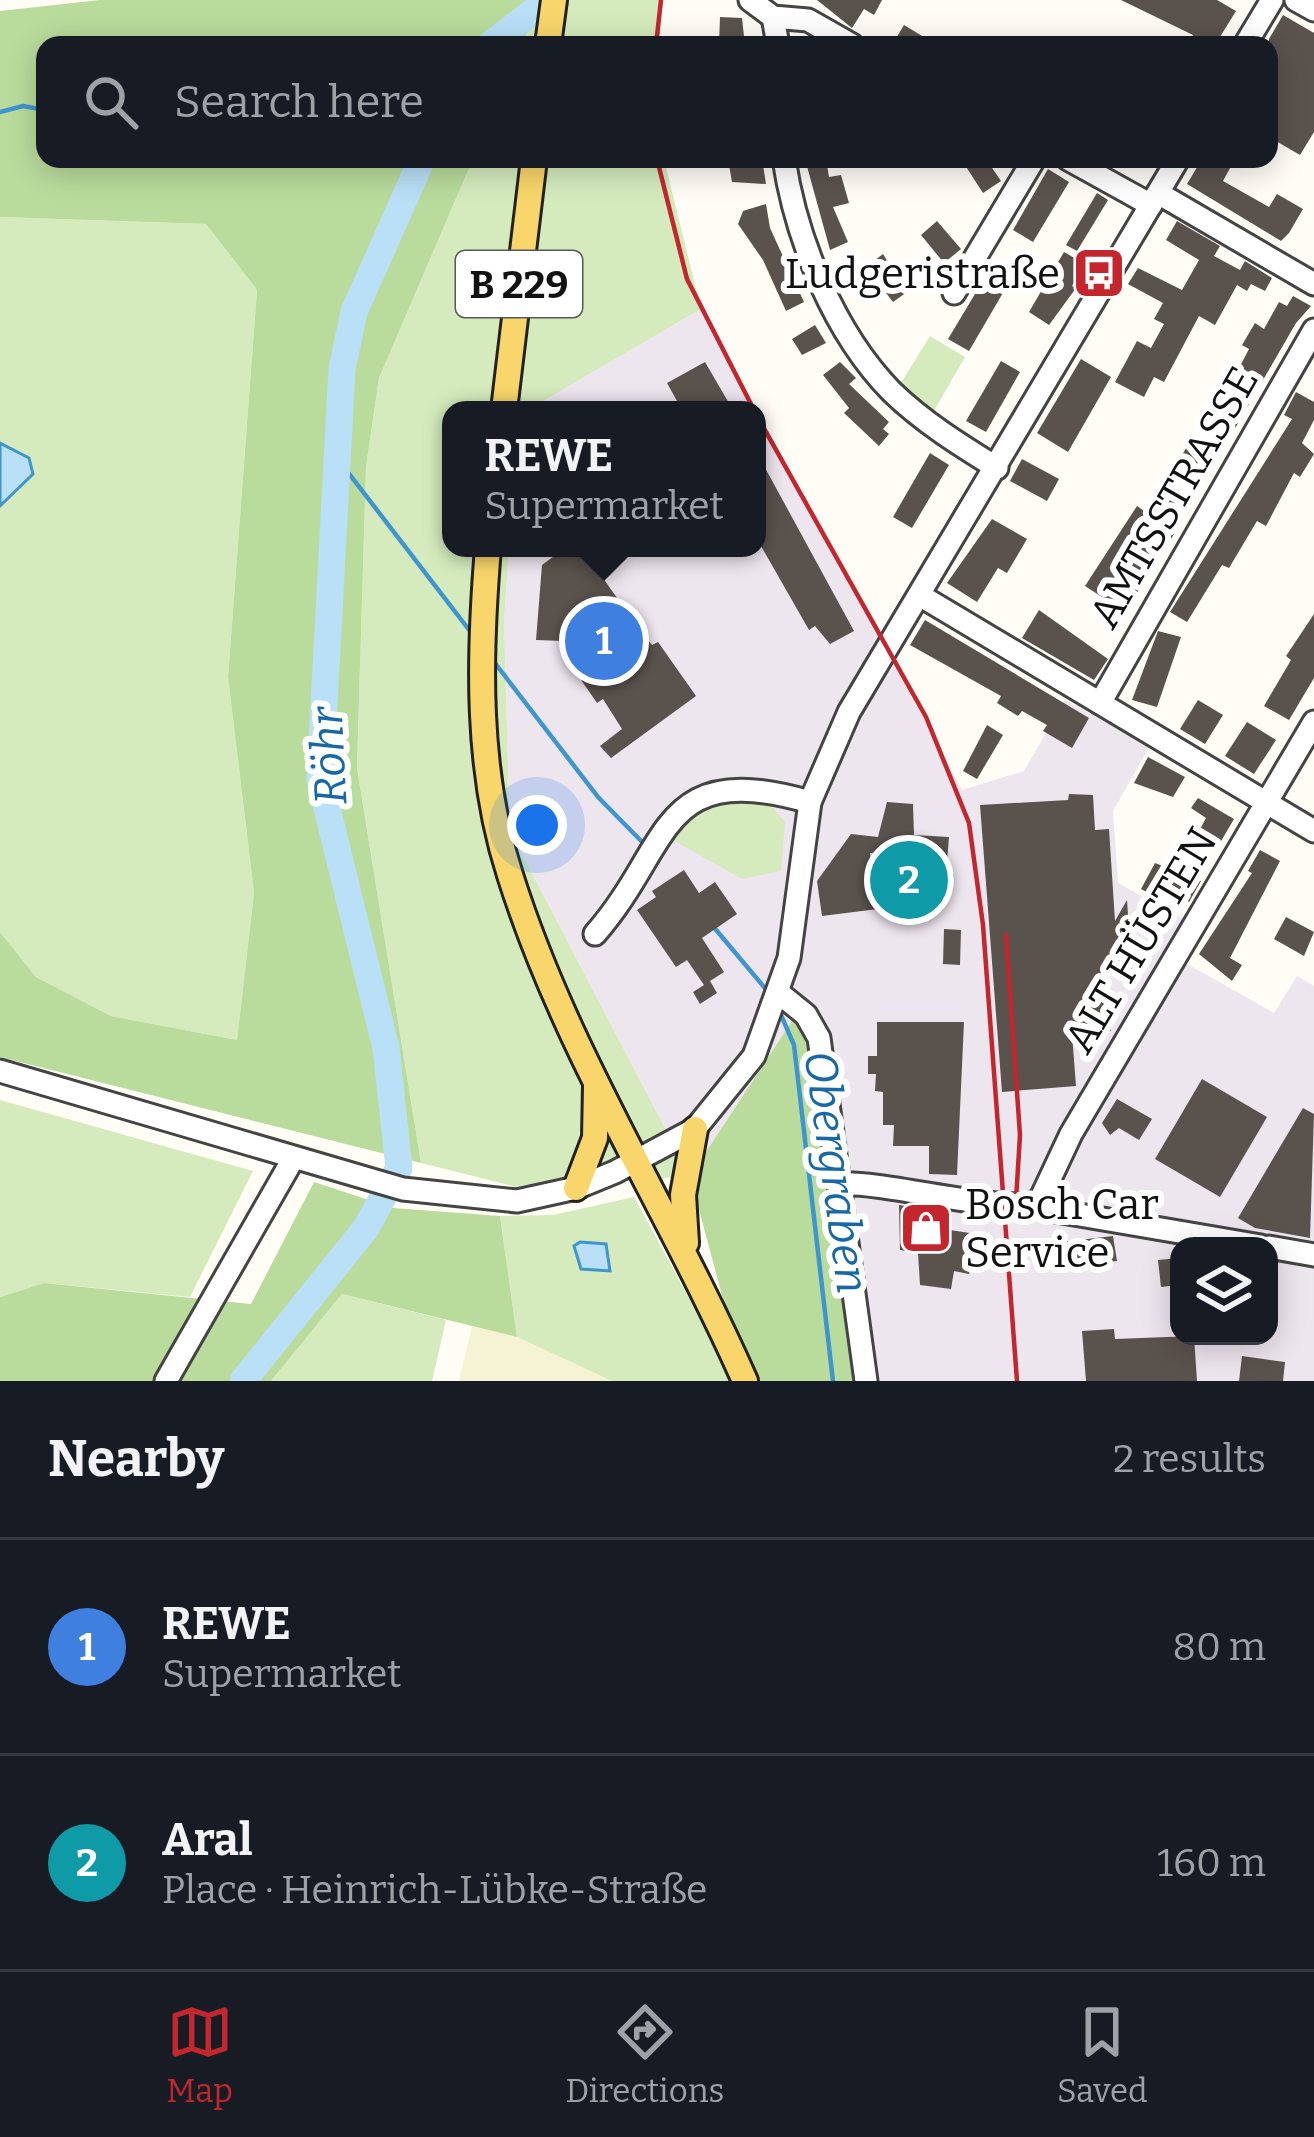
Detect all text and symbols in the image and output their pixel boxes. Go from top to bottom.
search box [36,36,1278,168]
icon: search [78,69,144,135]
text: Search here [174,75,424,129]
bus stop icon: Ludgeristraße [1071,245,1127,301]
place label: Ludgeristraße [785,249,1060,299]
road number: B 229 [456,251,582,317]
street label: AMTSSTRASSE [1079,358,1269,637]
popup [442,401,766,557]
text: REWE [484,429,613,483]
text: Supermarket [484,483,724,529]
pin: 1 [565,596,643,686]
water label: Röhr [299,704,359,806]
your location [507,795,567,855]
street label: ALT HÜSTEN [1054,819,1228,1062]
pin: 2 [870,835,948,925]
water label: Obergraben [792,1047,880,1297]
place label: Bosch Car Service [965,1180,1159,1278]
shop icon: Bosch Car Service [898,1200,954,1256]
map controls [1170,1237,1278,1345]
button: layers [1170,1237,1278,1345]
text: Nearby [48,1428,224,1490]
text: 2 results [1113,1436,1266,1482]
text: REWE [162,1597,291,1651]
text: 1 [79,1624,95,1670]
text: 80 m [1173,1624,1266,1670]
text: Supermarket [162,1651,402,1697]
text: Aral [162,1813,253,1867]
text: 2 [76,1840,98,1886]
text: 160 m [1157,1840,1266,1886]
text: Place · Heinrich-Lübke-Straße [162,1867,707,1913]
tab: Map [166,1999,233,2111]
tab: Directions [566,1999,724,2111]
tab: Saved [1057,1999,1148,2111]

